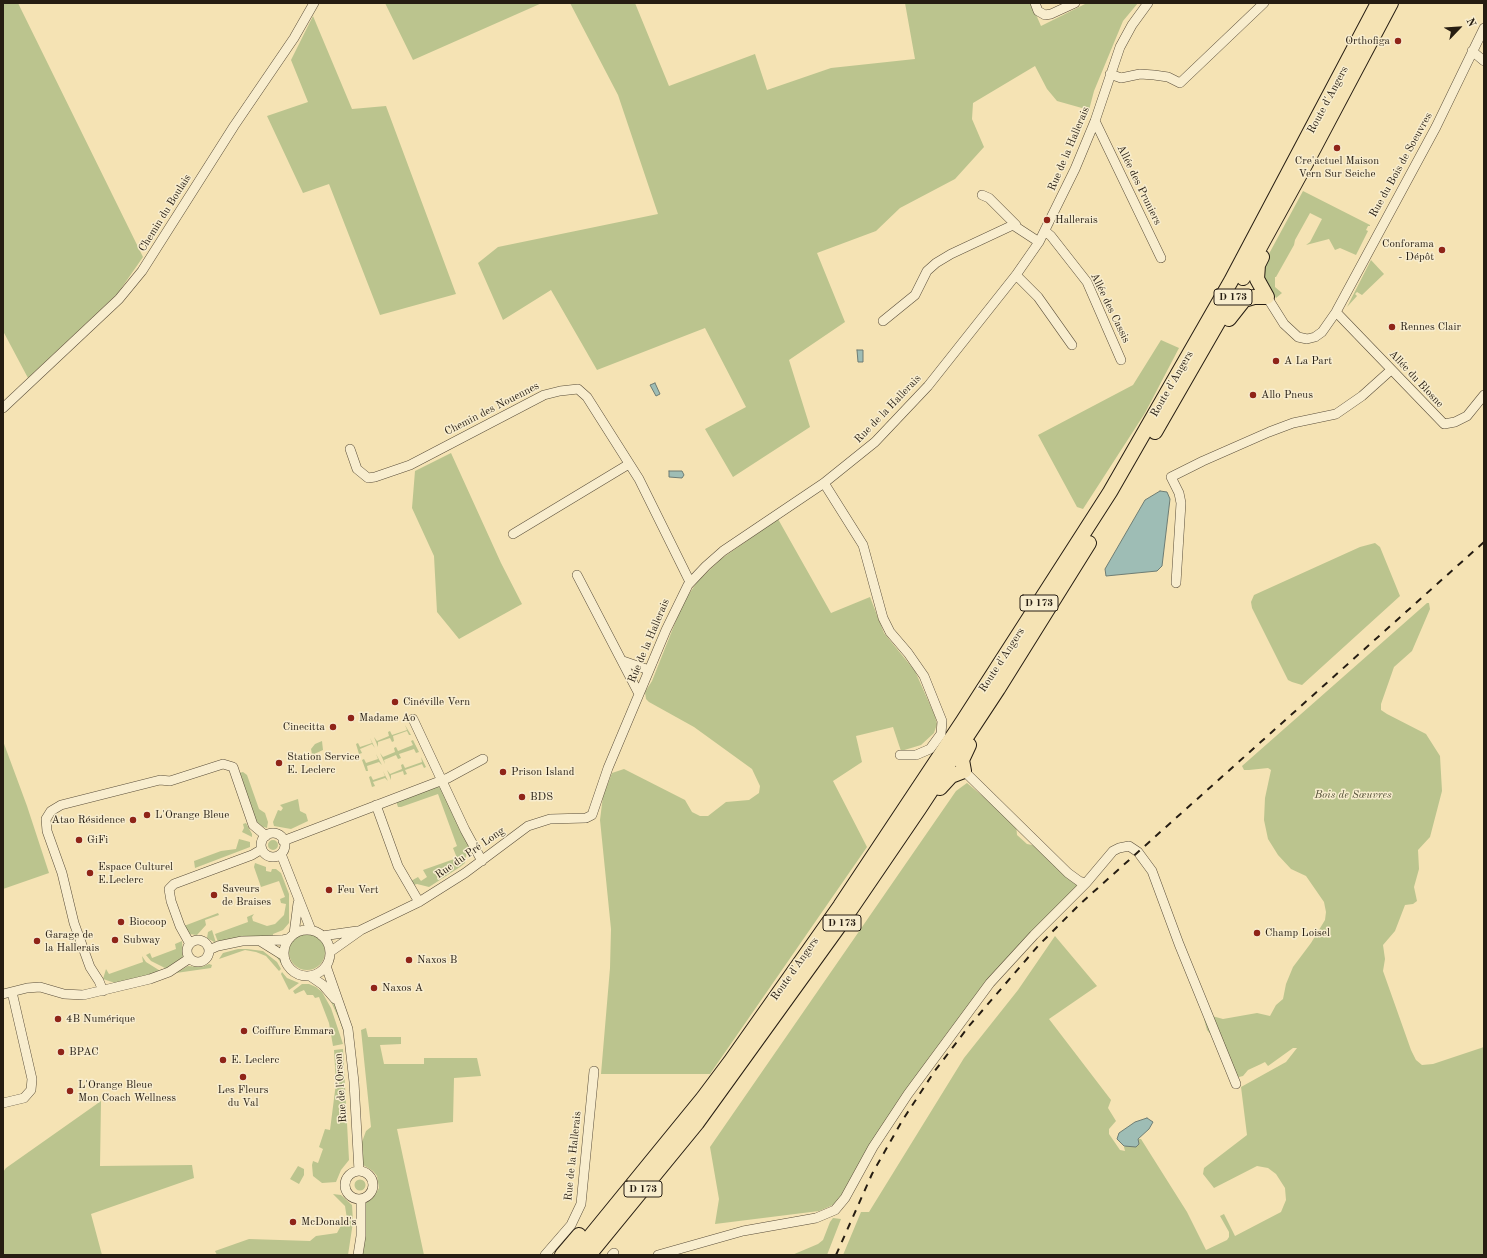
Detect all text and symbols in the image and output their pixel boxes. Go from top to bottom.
north arrow [1439,8,1479,48]
text: N [1464,17,1477,29]
place label: Orthofiga [1345,34,1390,48]
marker: Orthofiga [1393,36,1403,46]
street label: Route d'Angers [1305,64,1351,136]
street label: Rue de la Hallerais [1045,105,1093,193]
street label: Rue du Bois de Soeuvres [1367,110,1435,220]
street label: Allée des Pruniers [1114,143,1164,227]
marker: Cre'actuel Maison Vern Sur Seiche [1332,143,1342,153]
place label: Cre'actuel Maison Vern Sur Seiche [1295,154,1379,180]
street label: Chemin du Boulais [136,172,194,254]
place label: Hallerais [1055,213,1098,227]
marker: Hallerais [1042,215,1052,225]
place label: Conforama - Dépôt [1382,237,1434,263]
marker: Conforama - Dépôt [1437,245,1447,255]
street label: Allée des Cassis [1087,271,1133,345]
road number: D 173 [1214,289,1252,305]
place label: Rennes Clair [1400,320,1461,334]
marker: Rennes Clair [1387,322,1397,332]
street label: Allée du Blosne [1386,347,1446,411]
street label: Route d'Angers [1148,349,1196,419]
place label: A La Part [1284,354,1332,368]
marker: A La Part [1271,356,1281,366]
street label: Rue de la Hallerais [852,372,924,446]
street label: Chemin des Nouennes [443,379,541,439]
place label: Allo Pneus [1261,388,1313,402]
marker: Allo Pneus [1248,390,1258,400]
road number: D 173 [1020,595,1058,611]
street label: Rue de la Hallerais [625,597,673,685]
street label: Route d'Angers [976,625,1028,695]
place label: Cinéville Vern [403,695,470,709]
marker: Cinéville Vern [390,697,400,707]
place label: Madame Ao [359,711,416,725]
marker: Madame Ao [346,713,356,723]
place label: Cinecitta [283,720,325,734]
marker: Cinecitta [328,722,338,732]
place label: Station Service E. Leclerc [287,750,359,776]
marker: Station Service E. Leclerc [274,758,284,768]
place label: Prison Island [511,765,574,779]
marker: Prison Island [498,767,508,777]
park label: Bois de Sœuvres [1314,788,1392,802]
place label: BDS [530,790,553,804]
marker: BDS [517,792,527,802]
place label: L'Orange Bleue [155,808,229,822]
marker: L'Orange Bleue [142,810,152,820]
place label: Atao Résidence [51,813,125,827]
marker: Atao Résidence [128,815,138,825]
street label: Rue du Pré Long [433,824,507,882]
place label: GiFi [87,833,108,847]
marker: GiFi [74,835,84,845]
place label: Espace Culturel E.Leclerc [98,860,173,886]
marker: Espace Culturel E.Leclerc [85,868,95,878]
place label: Saveurs de Braises [222,882,271,908]
place label: Feu Vert [337,883,379,897]
marker: Feu Vert [324,885,334,895]
marker: Saveurs de Braises [209,890,219,900]
place label: Biocoop [129,915,166,929]
road number: D 173 [823,915,861,931]
marker: Biocoop [116,917,126,927]
place label: Champ Loisel [1265,926,1330,940]
place label: Garage de la Hallerais [45,928,99,954]
marker: Champ Loisel [1252,928,1262,938]
place label: Subway [123,933,160,947]
marker: Subway [110,935,120,945]
street label: Route d'Angers [768,935,822,1003]
marker: Garage de la Hallerais [32,936,42,946]
place label: Naxos B [417,953,457,967]
marker: Naxos B [404,955,414,965]
place label: Naxos A [382,981,423,995]
marker: Naxos A [369,983,379,993]
place label: 4B Numérique [66,1012,135,1026]
marker: 4B Numérique [53,1014,63,1024]
place label: Coiffure Emmara [252,1024,334,1038]
marker: Coiffure Emmara [239,1026,249,1036]
place label: BPAC [69,1045,99,1059]
marker: BPAC [56,1047,66,1057]
place label: E. Leclerc [231,1053,279,1067]
street label: Rue de l'Orson [332,1053,350,1123]
marker: E. Leclerc [218,1055,228,1065]
marker: Les Fleurs du Val [238,1072,248,1082]
place label: L'Orange Bleue Mon Coach Wellness [78,1078,176,1104]
place label: Les Fleurs du Val [218,1083,268,1109]
marker: L'Orange Bleue Mon Coach Wellness [65,1086,75,1096]
street label: Rue de la Hallerais [562,1111,584,1201]
road number: D 173 [624,1181,662,1197]
place label: McDonald's [301,1215,357,1229]
marker: McDonald's [288,1217,298,1227]

